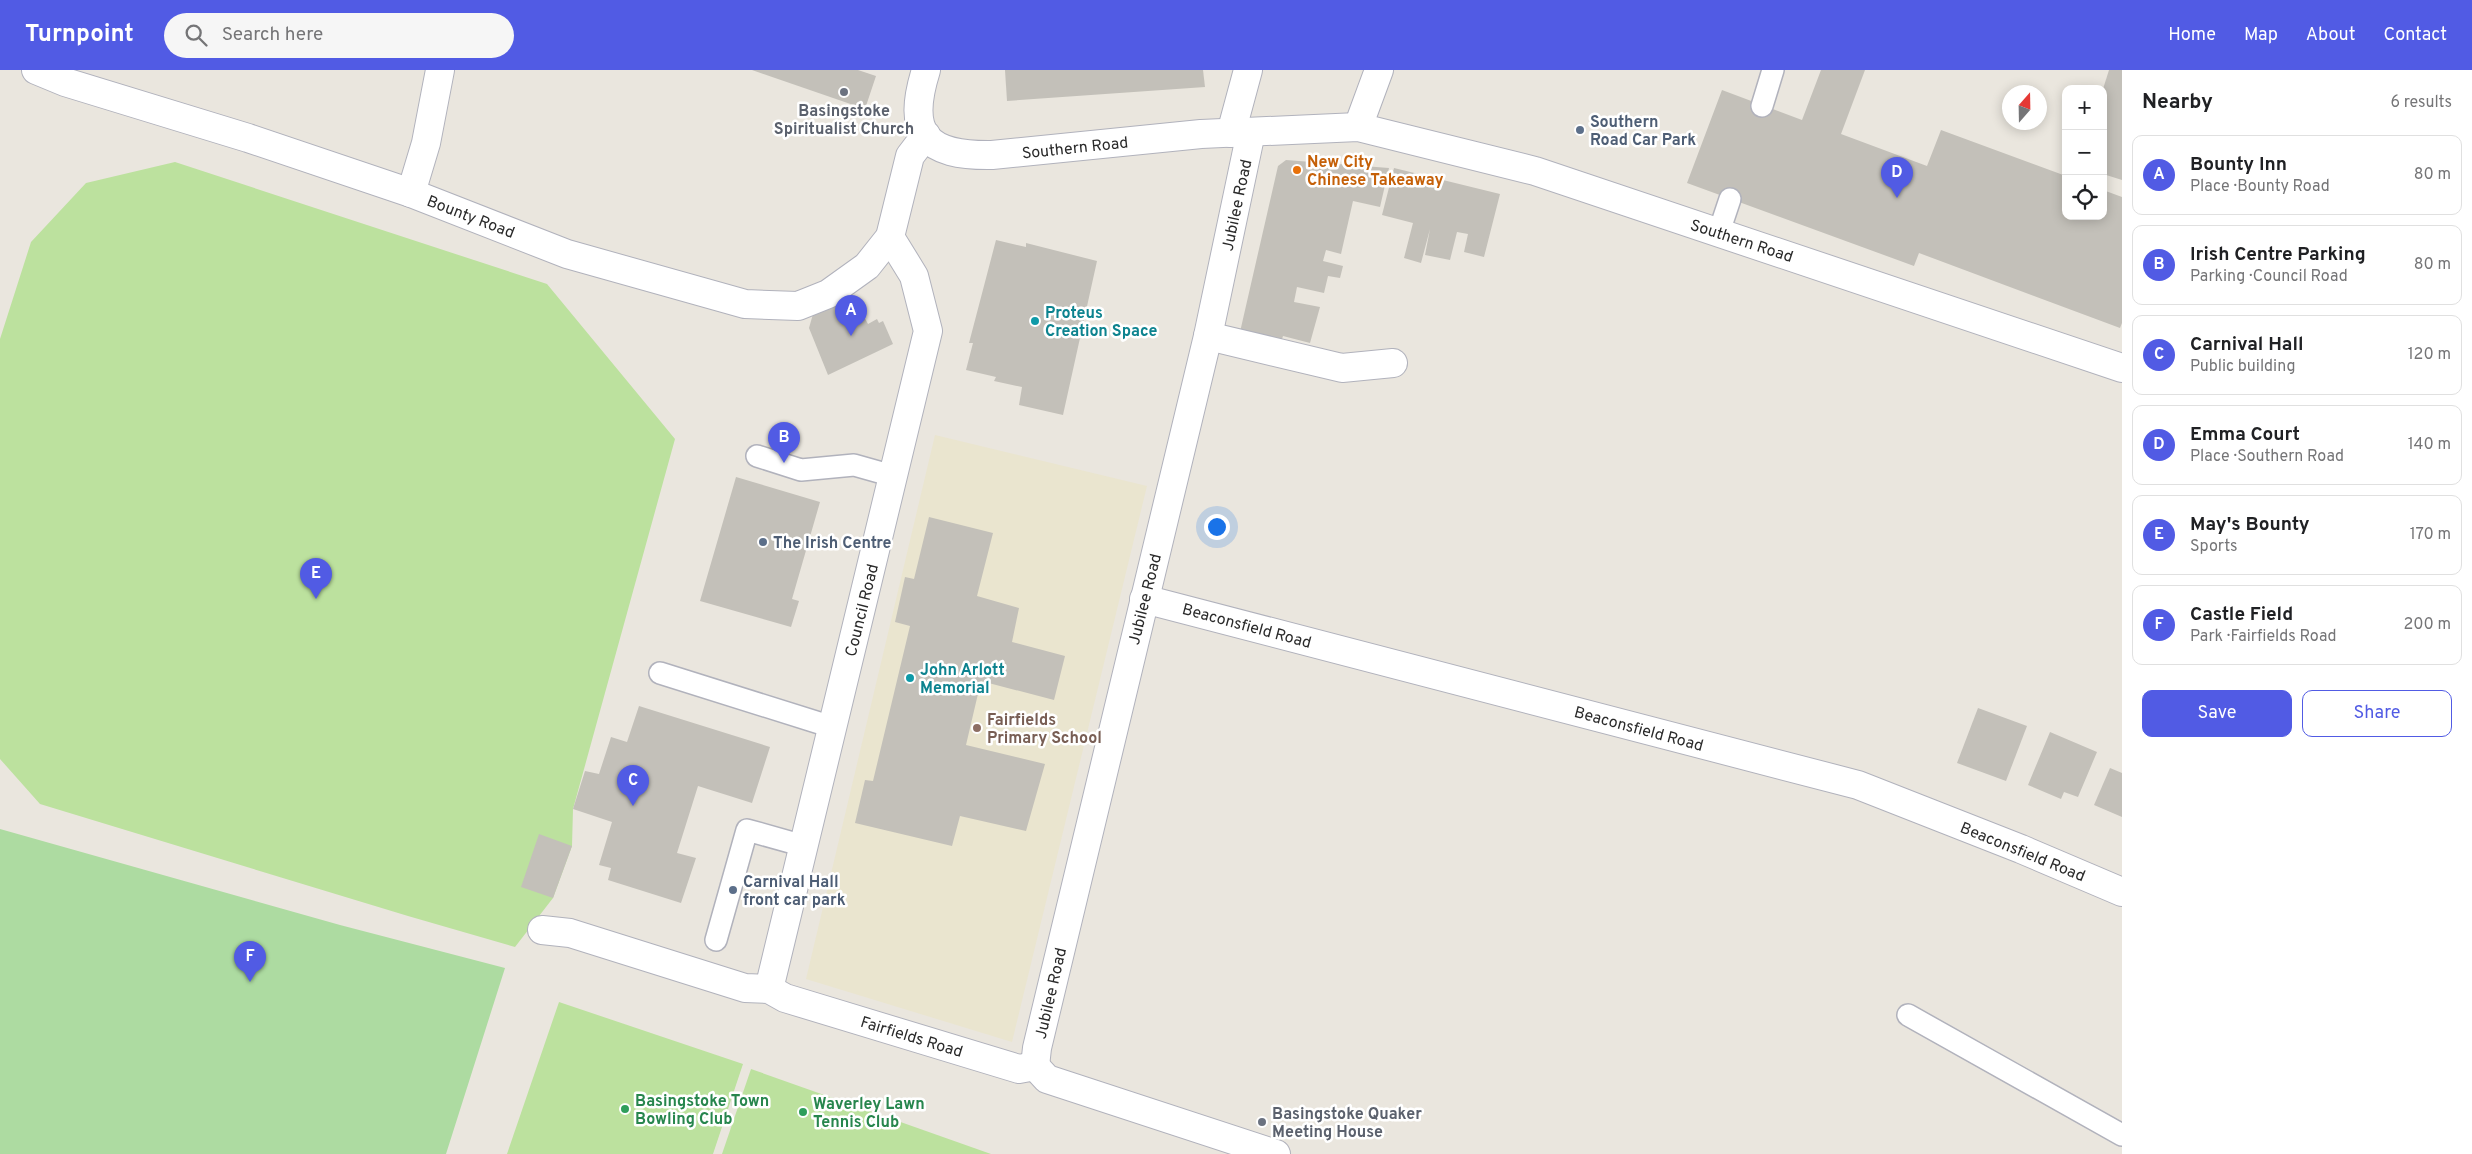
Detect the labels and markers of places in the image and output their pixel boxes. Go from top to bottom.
marker: Basingstoke Spiritualist Church [838,86,850,98]
place label: Basingstoke Spiritualist Church [774,102,914,140]
place label: Southern Road Car Park [1590,113,1696,151]
marker: Southern Road Car Park [1574,124,1586,136]
place label: New City Chinese Takeaway [1307,153,1444,191]
pin: D [1881,157,1913,198]
marker: New City Chinese Takeaway [1291,164,1303,176]
pin: A [835,295,867,336]
place label: Proteus Creation Space [1045,304,1158,342]
marker: Proteus Creation Space [1029,315,1041,327]
pin: B [768,422,800,463]
place label: The Irish Centre [773,534,892,554]
marker: The Irish Centre [757,536,769,548]
pin: E [300,558,332,599]
place label: John Arlott Memorial [920,661,1005,699]
marker: John Arlott Memorial [904,672,916,684]
place label: Fairfields Primary School [987,711,1102,749]
marker: Fairfields Primary School [971,722,983,734]
pin: C [617,765,649,806]
place label: Carnival Hall front car park [743,873,846,911]
marker: Carnival Hall front car park [727,884,739,896]
pin: F [234,941,266,982]
place label: Basingstoke Town Bowling Club [635,1092,769,1130]
place label: Waverley Lawn Tennis Club [813,1095,925,1133]
marker: Basingstoke Town Bowling Club [619,1103,631,1115]
place label: Basingstoke Quaker Meeting House [1272,1105,1422,1143]
marker: Waverley Lawn Tennis Club [797,1106,809,1118]
marker: Basingstoke Quaker Meeting House [1256,1116,1268,1128]

